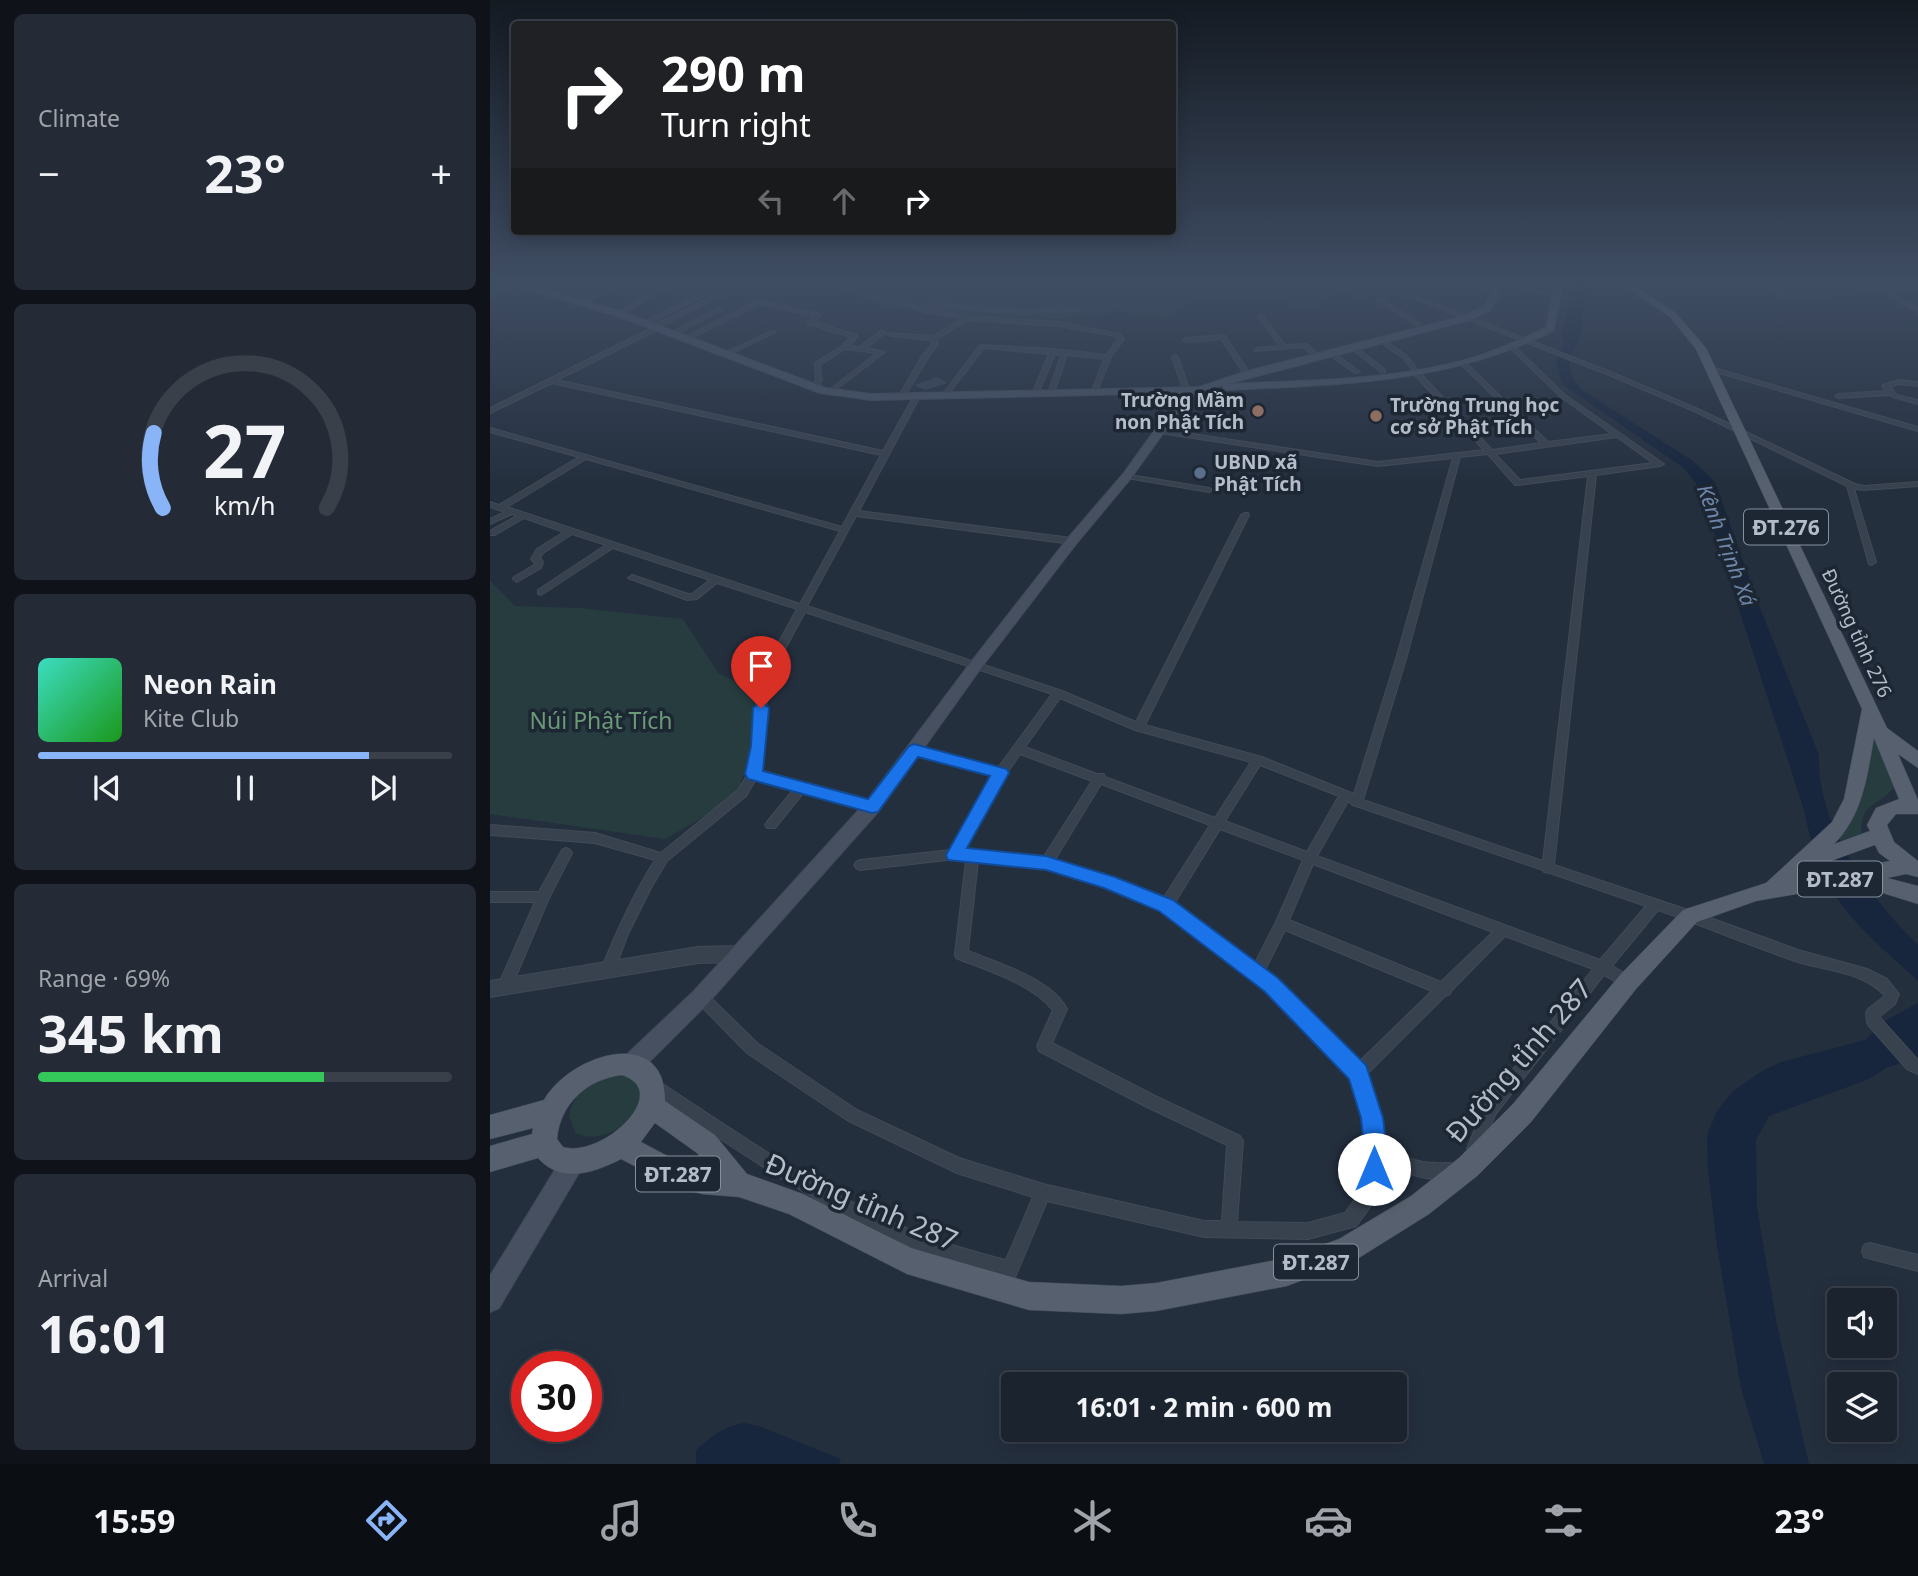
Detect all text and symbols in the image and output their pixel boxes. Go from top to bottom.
text: 290 m [661,40,806,106]
icon: right [546,49,637,140]
text: Climate [38,102,120,134]
text: Turn right [661,103,811,146]
text: 23° [204,137,286,208]
text: − [38,147,60,199]
text: + [430,147,452,199]
icon: left [752,182,790,220]
icon: ahead [825,182,863,220]
icon: right [898,182,936,220]
place label: Trường Mầm non Phật Tích [1115,387,1244,435]
place label: Trường Trung học cơ sở Phật Tích [1390,392,1560,440]
text: 27 [203,400,287,499]
marker: Trường Mầm non Phật Tích [1250,403,1266,419]
marker: Trường Trung học cơ sở Phật Tích [1368,408,1384,424]
place label: UBND xã Phật Tích [1214,449,1302,497]
marker: UBND xã Phật Tích [1192,465,1208,481]
water label: Kênh Trịnh Xá [1691,480,1763,610]
text: km/h [214,488,276,522]
road number: ĐT.276 [1744,510,1828,544]
street label: Đường tỉnh 276 [1816,564,1898,702]
pin [731,636,791,708]
icon: arrive [742,647,780,685]
text: Neon Rain [143,666,277,702]
text: Kite Club [143,702,239,734]
park label: Núi Phật Tích [530,704,672,736]
icon: previous [88,769,126,807]
icon: pause [226,769,264,807]
icon: next [364,769,402,807]
road number: ĐT.287 [1798,862,1882,896]
text: Range · 69% [38,962,170,994]
street label: Đường tỉnh 287 [1436,970,1600,1150]
text: 345 km [38,997,224,1068]
position arrow [1337,1132,1411,1206]
street label: Đường tỉnh 287 [760,1143,964,1259]
road number: ĐT.287 [636,1156,720,1192]
road number: ĐT.287 [1274,1244,1358,1280]
text: Arrival [38,1262,108,1294]
map controls [1827,1288,1897,1442]
button: sound [1827,1288,1897,1358]
text: 16:01 [38,1297,172,1368]
speed limit sign: 30 [511,1351,602,1442]
button: layers [1827,1372,1897,1442]
text: 16:01 · 2 min · 600 m [1076,1389,1332,1425]
icon: directions [362,1496,411,1545]
icon: music [597,1496,646,1545]
icon: phone [833,1496,882,1545]
icon: climate [1068,1496,1117,1545]
icon: car [1304,1496,1353,1545]
icon: filters [1539,1496,1588,1545]
text: 15:59 [93,1499,175,1542]
text: 23° [1775,1499,1825,1542]

